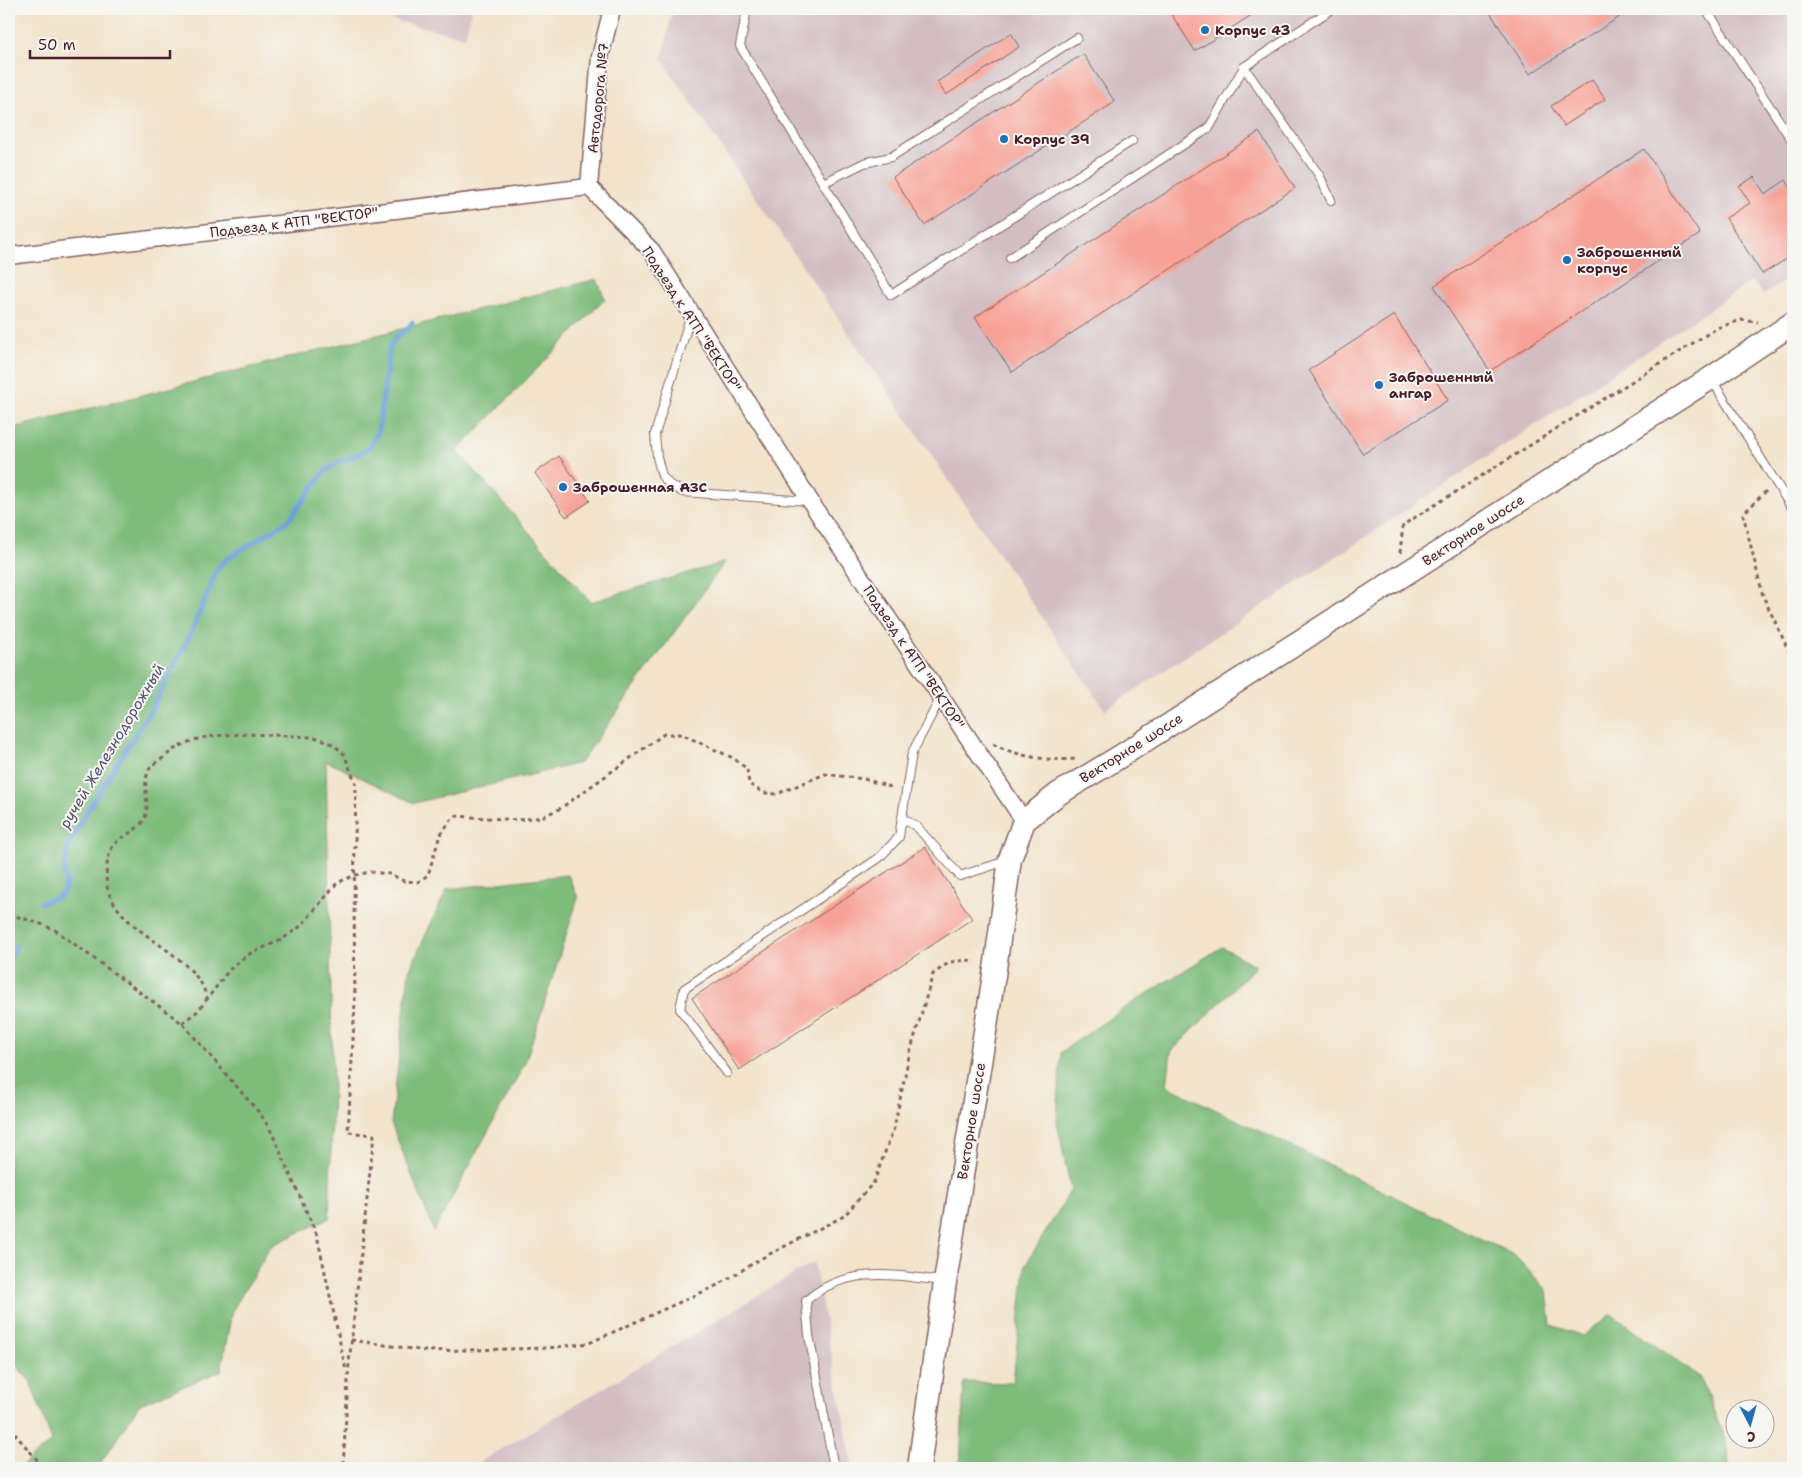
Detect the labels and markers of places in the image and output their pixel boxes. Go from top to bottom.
place label: Корпус 43 [1215,21,1290,39]
marker: Корпус 43 [1199,24,1211,36]
place label: Корпус 39 [1014,130,1090,148]
marker: Корпус 39 [998,133,1010,145]
place label: Заброшенный корпус [1577,243,1682,277]
marker: Заброшенный корпус [1561,254,1573,266]
place label: Заброшенный ангар [1389,368,1494,402]
marker: Заброшенный ангар [1373,379,1385,391]
place label: Заброшенная АЗС [573,478,707,496]
marker: Заброшенная АЗС [557,481,569,493]

